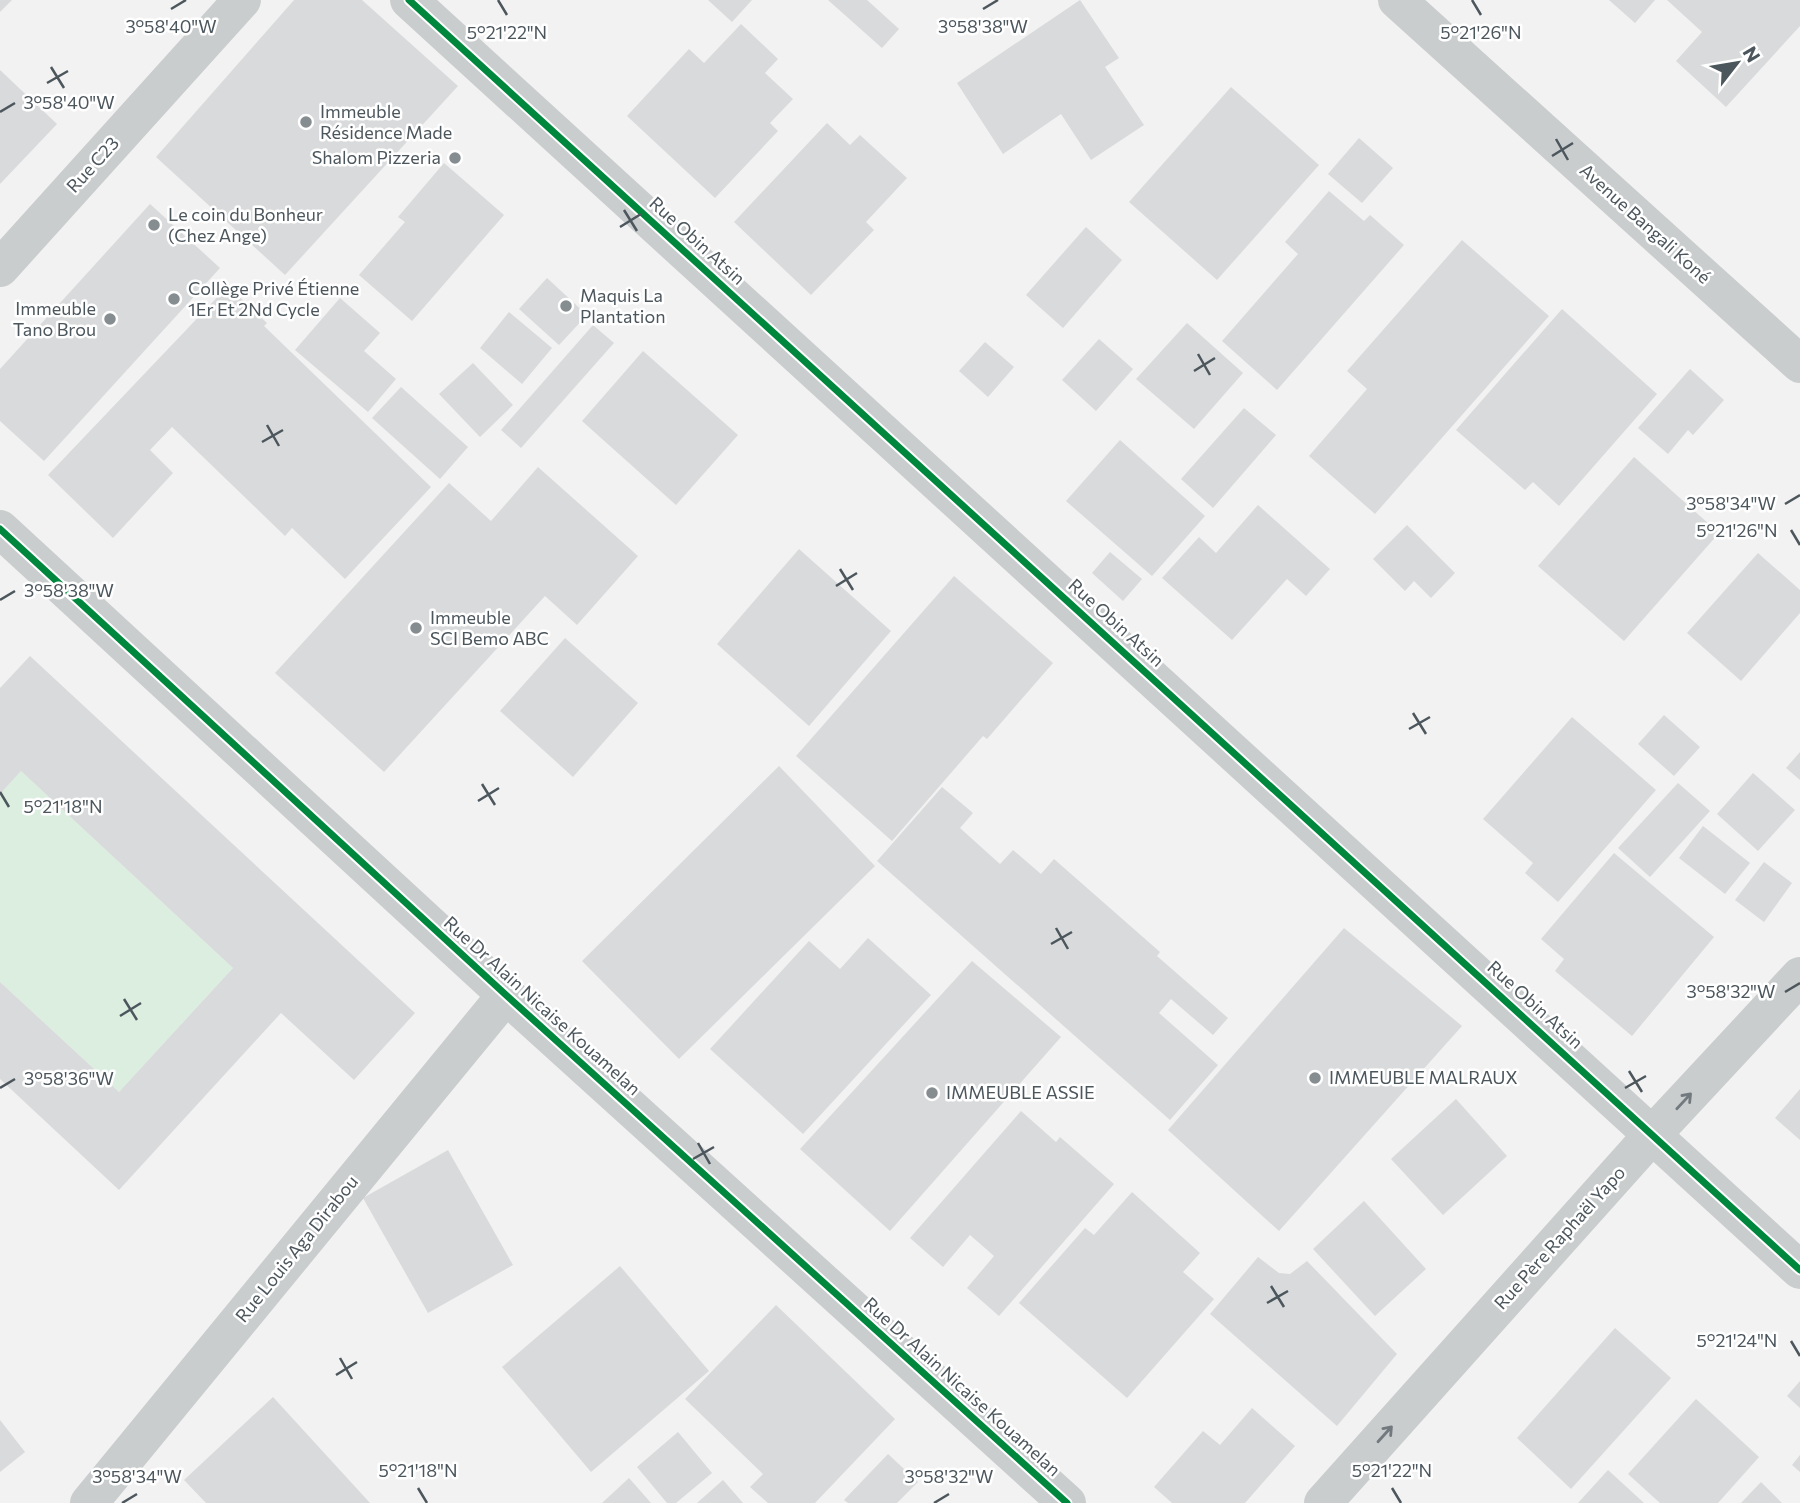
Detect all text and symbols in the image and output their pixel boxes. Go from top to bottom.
text: 3°58'40"W [125,15,217,37]
text: 3°58'38"W [938,15,1028,37]
text: 5°21'22"N [467,21,547,43]
text: 5°21'26"N [1440,21,1522,43]
north arrow [1702,28,1772,98]
text: N [1738,42,1766,66]
text: 3°58'40"W [23,91,115,113]
place label: Immeuble Résidence Made [320,100,452,143]
marker: Immeuble Résidence Made [298,114,314,130]
street label: Rue C23 [61,132,123,197]
place label: Shalom Pizzeria [312,146,441,168]
marker: Shalom Pizzeria [447,150,463,166]
street label: Avenue Bangali Koné [1576,159,1716,288]
street label: Rue Obin Atsin [645,192,750,289]
place label: Le coin du Bonheur (Chez Ange) [168,203,323,246]
marker: Le coin du Bonheur (Chez Ange) [146,217,162,233]
place label: Collège Privé Étienne 1Er Et 2Nd Cycle [188,277,359,320]
place label: Maquis La Plantation [580,284,665,327]
marker: Collège Privé Étienne 1Er Et 2Nd Cycle [166,291,182,307]
place label: Immeuble Tano Brou [13,297,96,340]
marker: Maquis La Plantation [558,298,574,314]
marker: Immeuble Tano Brou [102,311,118,327]
text: 3°58'34"W [1686,492,1776,514]
text: 5°21'26"N [1696,519,1778,541]
street label: Rue Obin Atsin [1064,574,1169,671]
text: 3°58'38"W [24,579,114,601]
place label: Immeuble SCI Bemo ABC [430,606,549,649]
marker: Immeuble SCI Bemo ABC [408,620,424,636]
text: 5°21'18"N [23,795,103,817]
street label: Rue Dr Alain Nicaise Kouamelan [440,911,646,1099]
street label: Rue Obin Atsin [1483,956,1588,1053]
text: 3°58'32"W [1687,980,1775,1002]
place label: IMMEUBLE MALRAUX [1329,1066,1518,1088]
text: 3°58'36"W [24,1067,114,1089]
marker: IMMEUBLE MALRAUX [1307,1070,1323,1086]
place label: IMMEUBLE ASSIE [946,1081,1095,1103]
marker: IMMEUBLE ASSIE [924,1085,940,1101]
one-way arrow [1676,1092,1693,1109]
street label: Rue Père Raphaël Yapo [1489,1161,1629,1314]
street label: Rue Louis Aga Dirabou [230,1170,362,1326]
street label: Rue Dr Alain Nicaise Kouamelan [860,1292,1066,1480]
text: 5°21'24"N [1697,1329,1777,1351]
one-way arrow [1377,1425,1393,1443]
text: 5°21'18"N [378,1459,458,1481]
text: 5°21'22"N [1352,1459,1432,1481]
text: 3°58'34"W [92,1465,182,1487]
text: 3°58'32"W [905,1465,993,1487]

